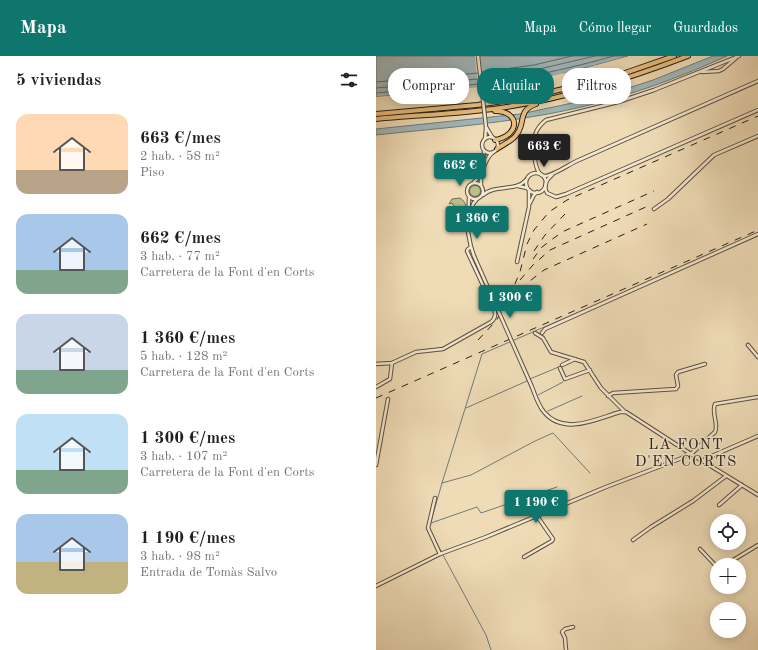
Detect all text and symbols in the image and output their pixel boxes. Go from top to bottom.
text: Mapa [20,19,67,38]
text: Mapa [524,21,557,35]
text: Cómo llegar [579,21,651,35]
text: Guardados [673,21,738,35]
chip: Comprar [388,68,469,104]
chip: Alquilar [477,68,554,104]
chip: Filtros [562,68,631,104]
icon: filters [338,69,360,91]
text: 5 viviendas [16,72,101,89]
icon: home [48,130,96,178]
text: 663 €/mes [140,130,221,147]
pin: 663 € [516,134,572,168]
text: 663 € [527,140,561,153]
text: 2 hab. · 58 m² [140,150,220,163]
pin: 662 € [432,153,488,187]
text: 662 € [443,159,477,172]
text: Piso [140,166,164,179]
pin: 1 360 € [440,206,514,240]
text: 1 360 € [455,212,499,225]
icon: home [48,230,96,278]
text: 662 €/mes [140,230,221,247]
text: 3 hab. · 77 m² [140,250,220,263]
text: Carretera de la Font d'en Corts [140,266,314,279]
pin: 1 300 € [473,285,547,319]
text: 1 300 € [488,291,532,304]
icon: home [48,330,96,378]
text: 1 360 €/mes [140,330,235,347]
text: 5 hab. · 128 m² [140,350,227,363]
text: Carretera de la Font d'en Corts [140,366,314,379]
icon: home [48,430,96,478]
text: 1 300 €/mes [140,430,235,447]
district label: LA FONT D'EN CORTS [635,438,737,470]
text: 3 hab. · 107 m² [140,450,227,463]
text: Carretera de la Font d'en Corts [140,466,314,479]
pin: 1 190 € [499,490,573,524]
text: 1 190 € [514,496,558,509]
map controls [710,514,746,638]
button: locate [710,514,746,550]
icon: home [48,530,96,578]
text: 1 190 €/mes [140,530,235,547]
text: 3 hab. · 98 m² [140,550,220,563]
button: + [710,558,746,594]
text: Entrada de Tomàs Salvo [140,566,277,579]
button: − [710,602,746,638]

